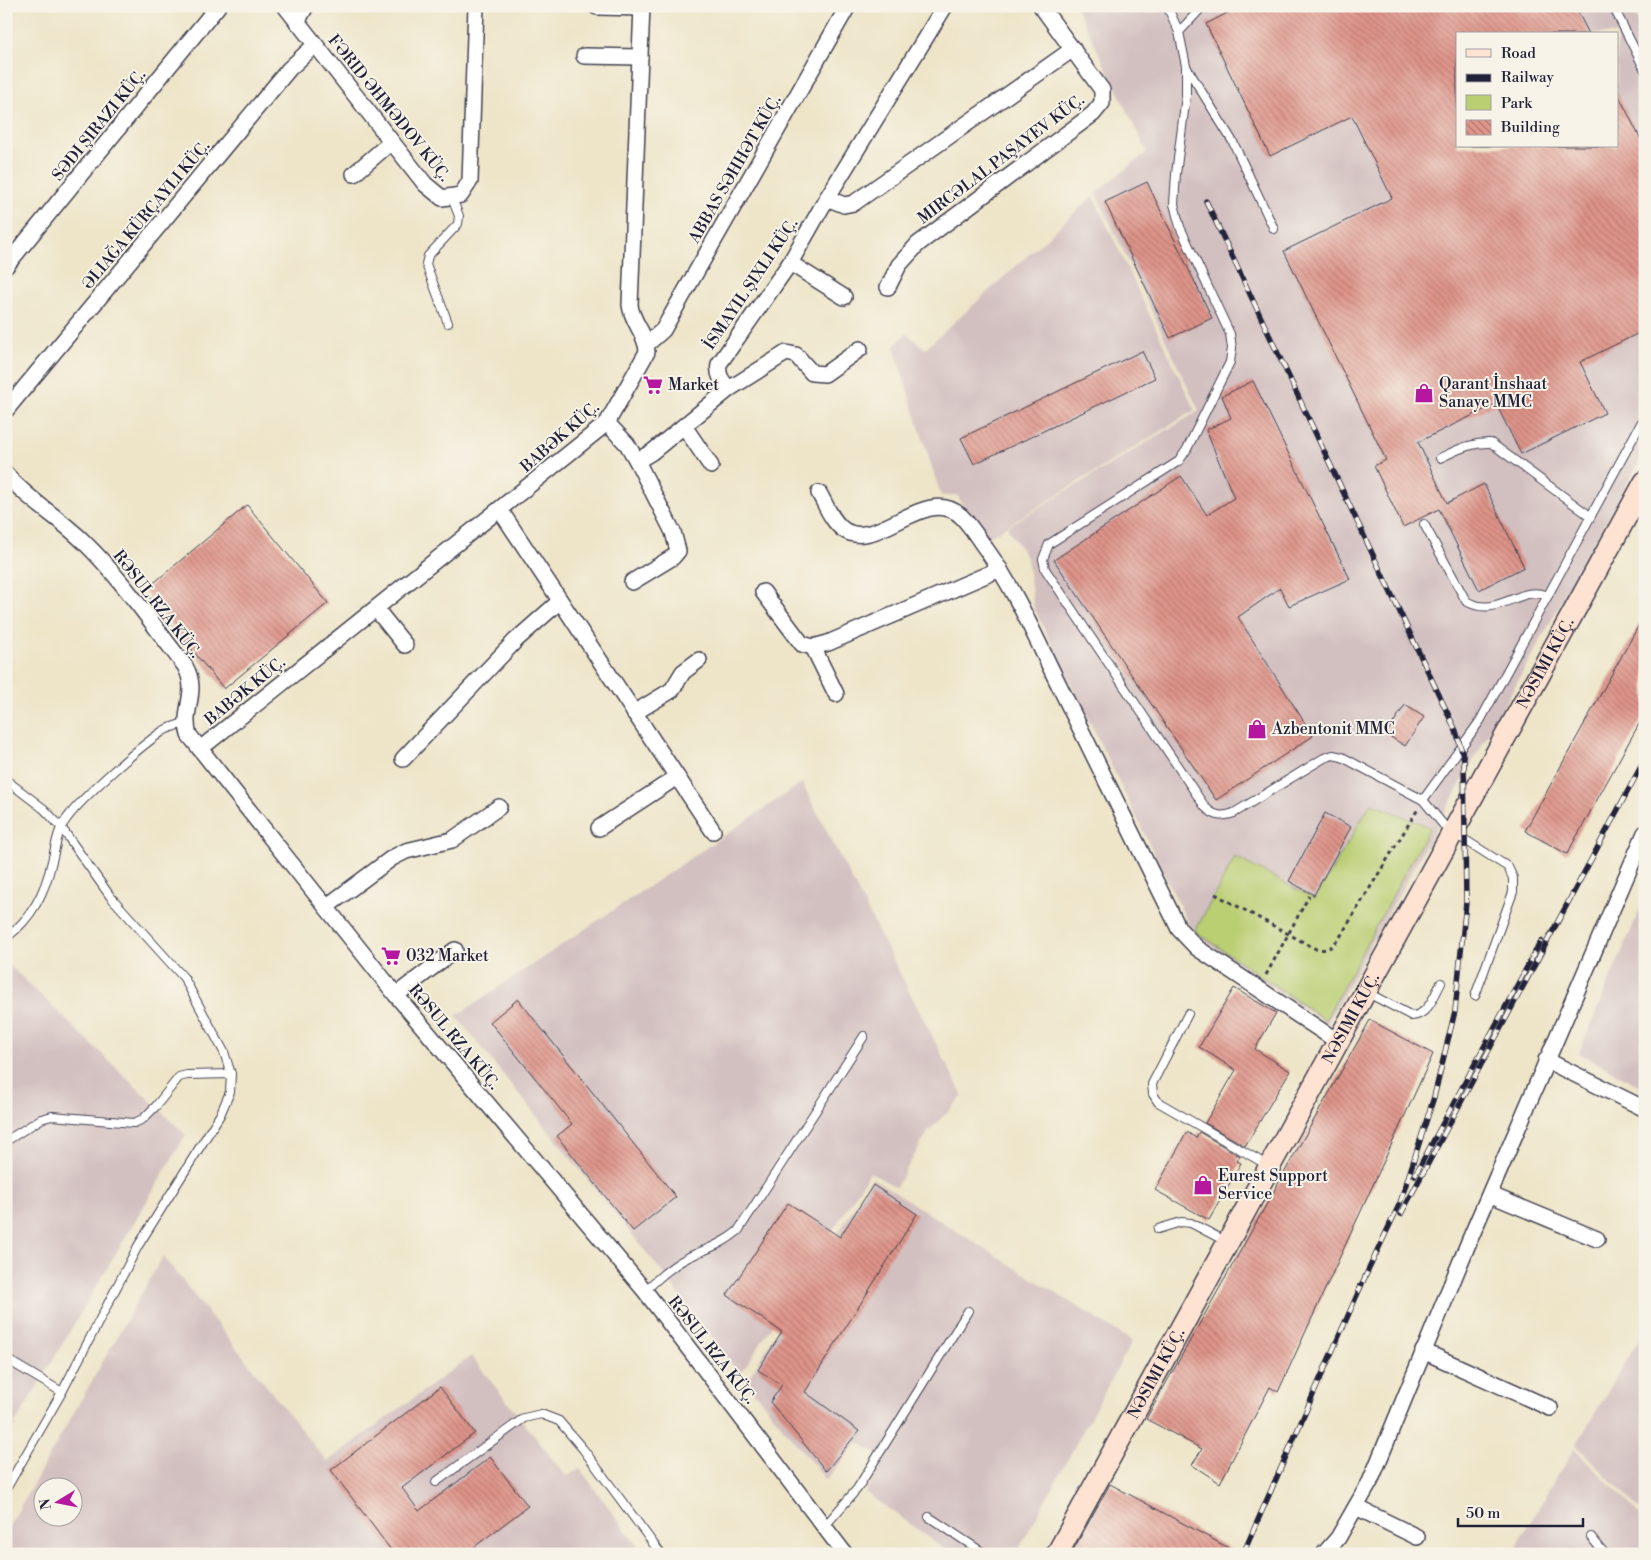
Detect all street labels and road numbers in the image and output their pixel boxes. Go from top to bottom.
street label: FƏRID ƏHMƏDOV KÜÇ. [324,29,456,185]
street label: SƏDI ŞIRAZI KÜÇ. [46,64,150,185]
street label: MIRCƏLAL PAŞAYEV KÜÇ. [913,88,1088,228]
street label: ABBAS SƏHHƏT KÜÇ. [682,90,786,248]
street label: ƏLIAĞA KÜRÇAYLI KÜÇ. [76,135,214,294]
street label: İSMAYIL ŞIXLI KÜÇ. [698,213,802,354]
street label: BABƏK KÜÇ. [514,396,604,477]
street label: RƏSUL RZA KÜÇ. [109,545,207,662]
street label: NƏSIMI KÜÇ. [1513,614,1579,712]
street label: BABƏK KÜÇ. [199,651,289,730]
street label: NƏSIMI KÜÇ. [1318,969,1384,1067]
street label: RƏSUL RZA KÜÇ. [404,979,505,1094]
street label: RƏSUL RZA KÜÇ. [664,1291,762,1408]
street label: NƏSIMI KÜÇ. [1123,1325,1189,1422]

